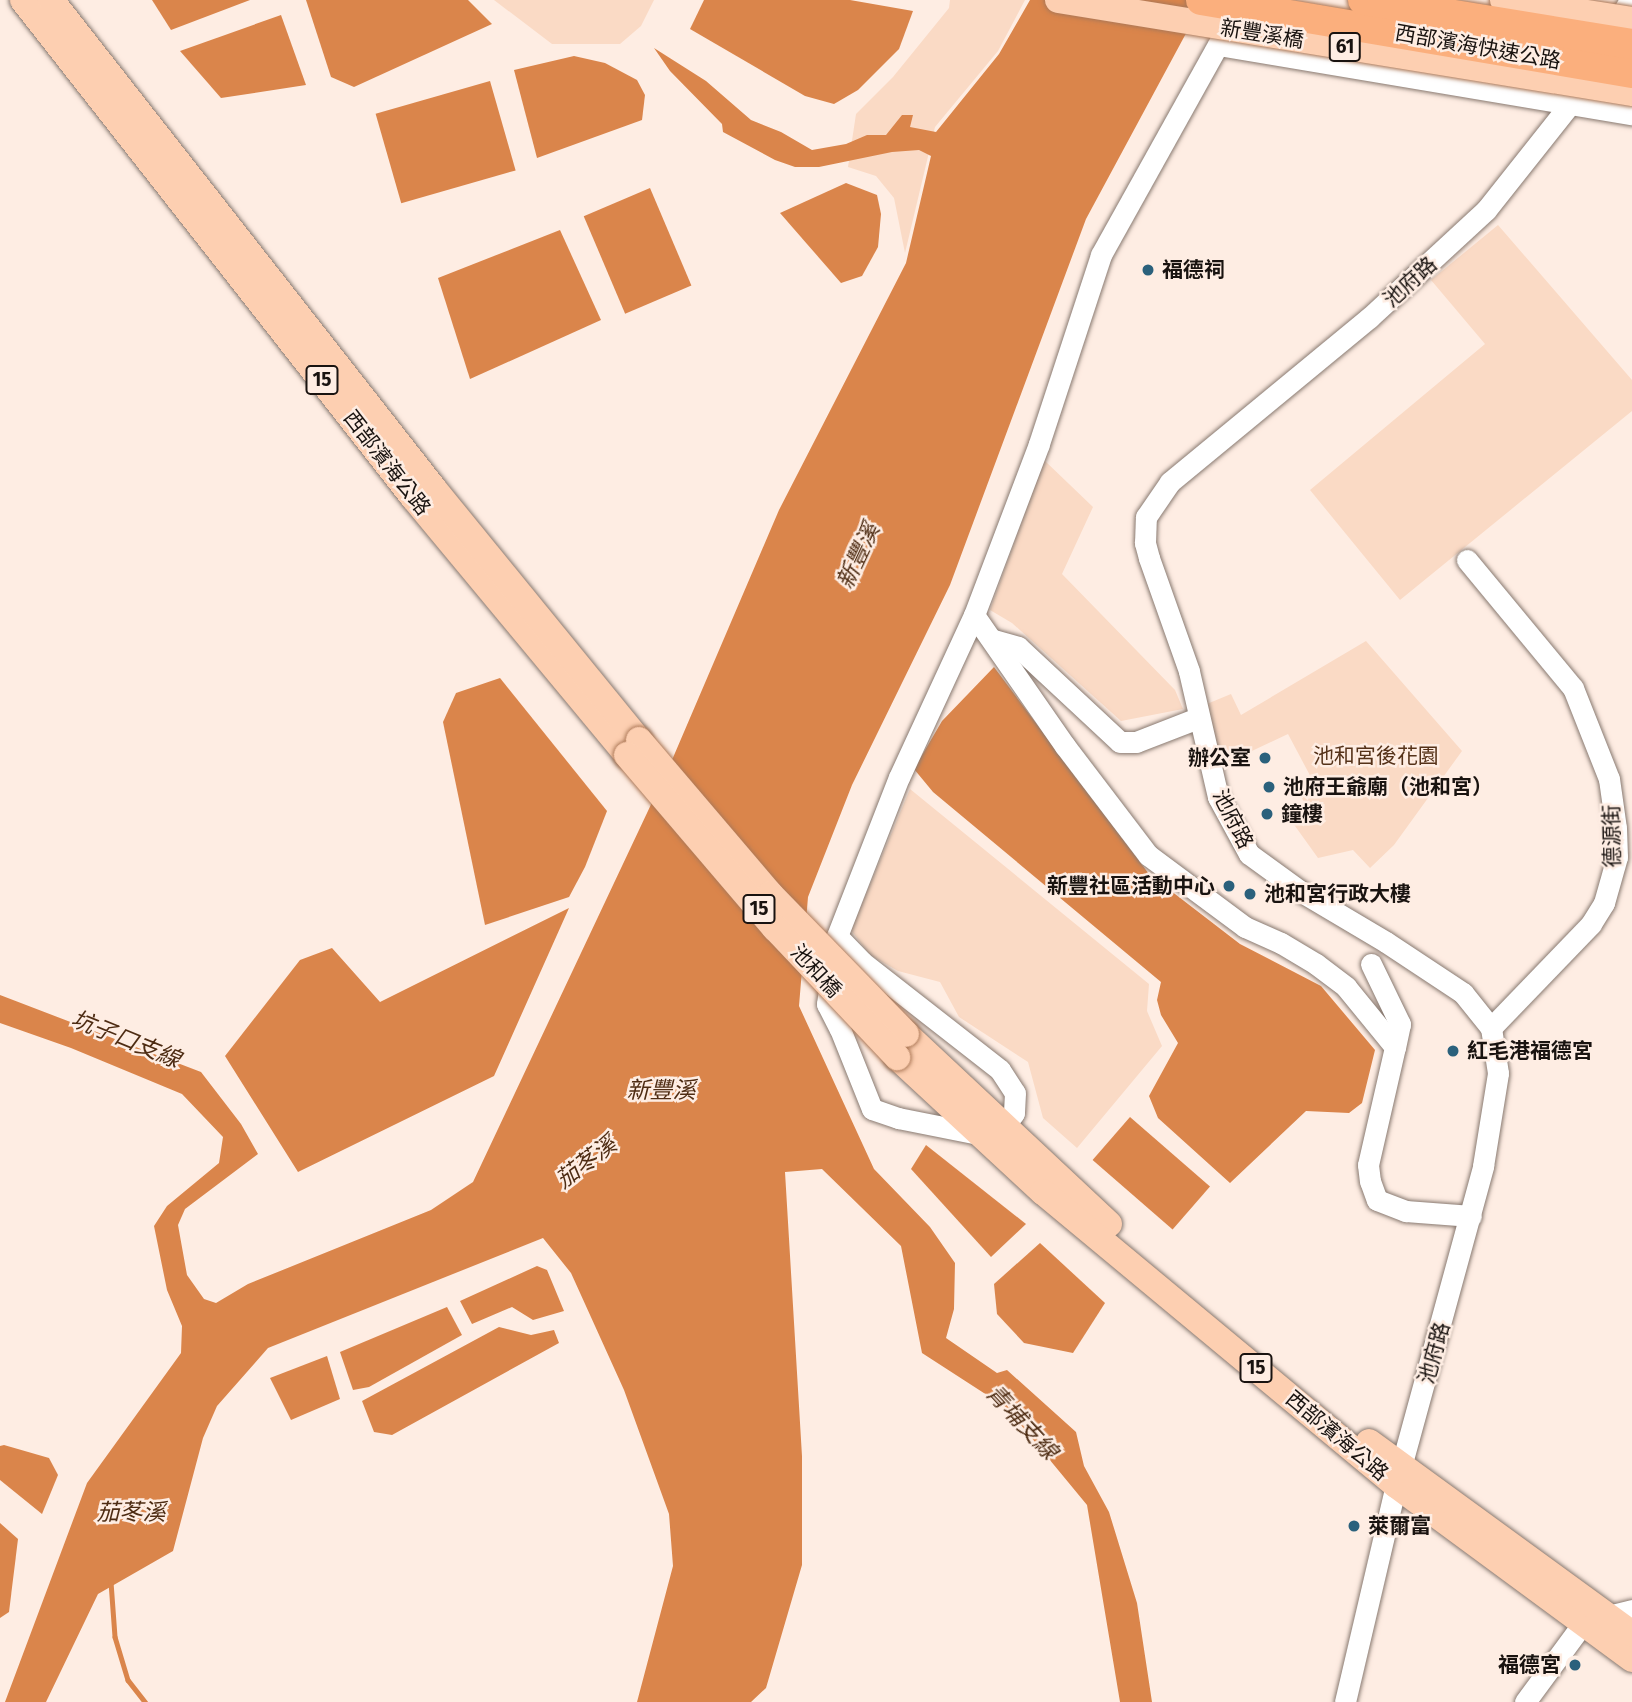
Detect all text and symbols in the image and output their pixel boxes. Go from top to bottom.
street label: 新豐溪橋 [1219,15,1305,53]
street label: 西部濱海快速公路 [1393,20,1563,74]
road number: 61 [1328,32,1362,62]
street label: 池府路 [1378,252,1442,312]
place label: 福德祠 [1162,257,1225,283]
marker: 福德祠 [1140,262,1156,278]
road number: 15 [304,364,340,396]
street label: 西部濱海公路 [338,406,436,520]
water label: 新豐溪 [831,519,885,593]
park label: 池和宮後花園 [1313,743,1439,769]
place label: 辦公室 [1188,745,1251,771]
marker: 辦公室 [1257,750,1273,766]
place label: 池府王爺廟（池和宮） [1283,774,1493,800]
marker: 池府王爺廟（池和宮） [1261,779,1277,795]
street label: 池府路 [1207,785,1259,853]
place label: 鐘樓 [1281,801,1323,827]
street label: 德源街 [1599,804,1625,868]
marker: 鐘樓 [1259,806,1275,822]
place label: 新豐社區活動中心 [1047,873,1215,899]
marker: 新豐社區活動中心 [1221,878,1237,894]
place label: 池和宮行政大樓 [1264,881,1411,907]
marker: 池和宮行政大樓 [1242,886,1258,902]
road number: 15 [742,894,776,925]
street label: 池和橋 [785,939,847,1003]
water label: 坑子口支線 [68,1005,184,1073]
place label: 紅毛港福德宮 [1467,1038,1593,1064]
marker: 紅毛港福德宮 [1445,1043,1461,1059]
water label: 新豐溪 [627,1076,695,1104]
water label: 茄苳溪 [550,1130,622,1194]
street label: 池府路 [1413,1319,1455,1387]
road number: 15 [1238,1352,1274,1384]
water label: 青埔支線 [981,1379,1063,1465]
street label: 西部濱海公路 [1281,1386,1393,1486]
water label: 茄苳溪 [97,1498,165,1526]
place label: 萊爾富 [1368,1513,1431,1539]
marker: 萊爾富 [1346,1518,1362,1534]
place label: 福德宮 [1498,1652,1561,1678]
marker: 福德宮 [1567,1657,1583,1673]

